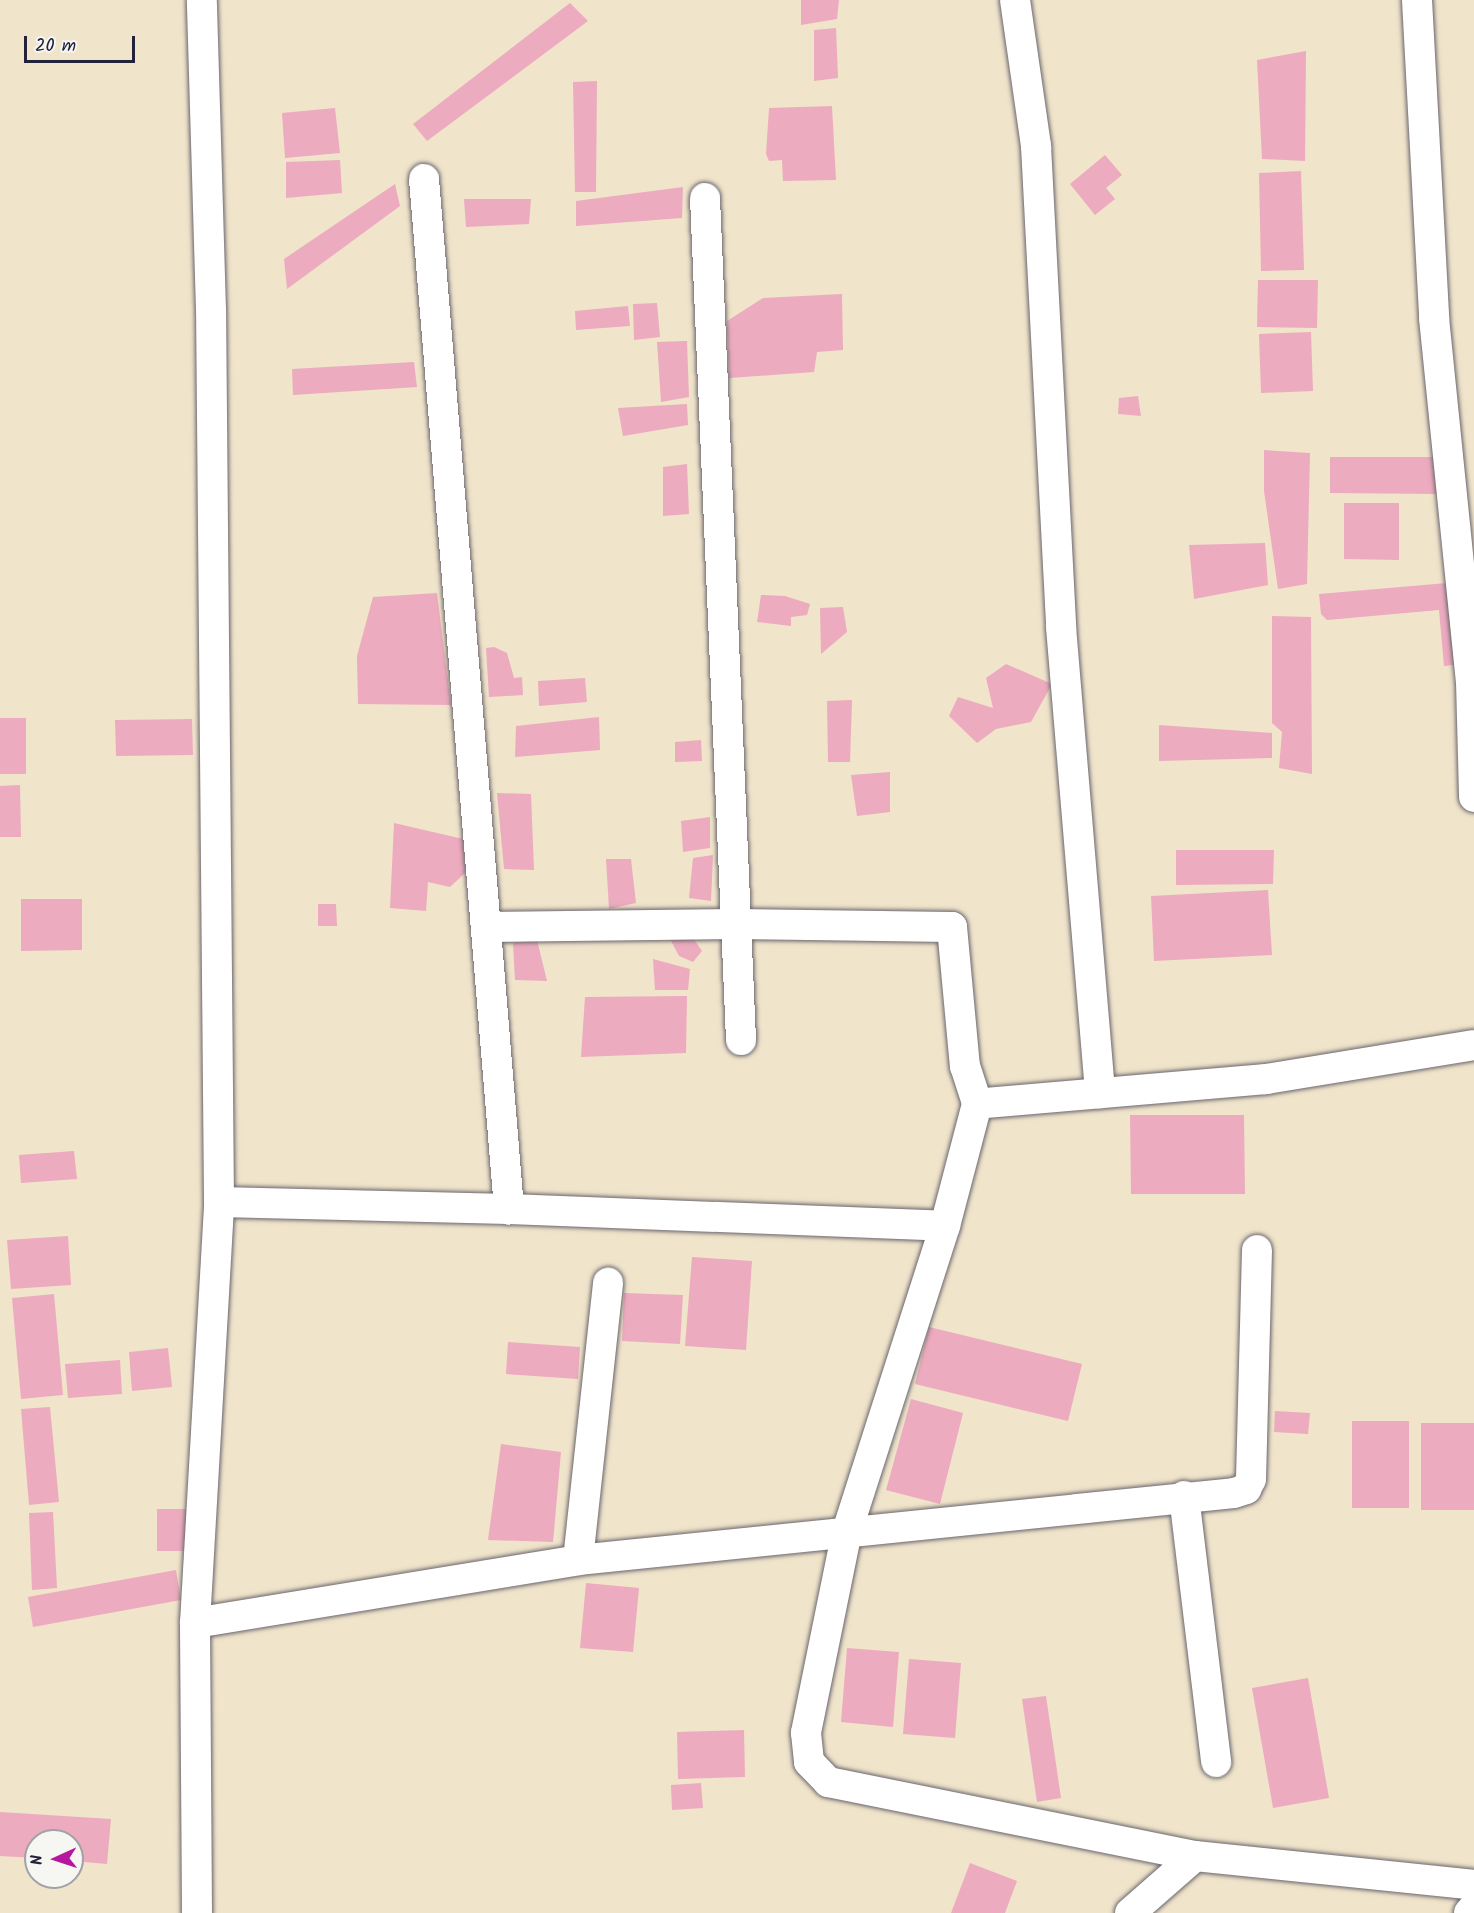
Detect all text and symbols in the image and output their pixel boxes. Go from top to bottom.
scale bar [27,24,138,62]
text: 20 m [35,32,76,61]
north arrow [24,1829,84,1889]
text: N [25,1854,50,1866]

